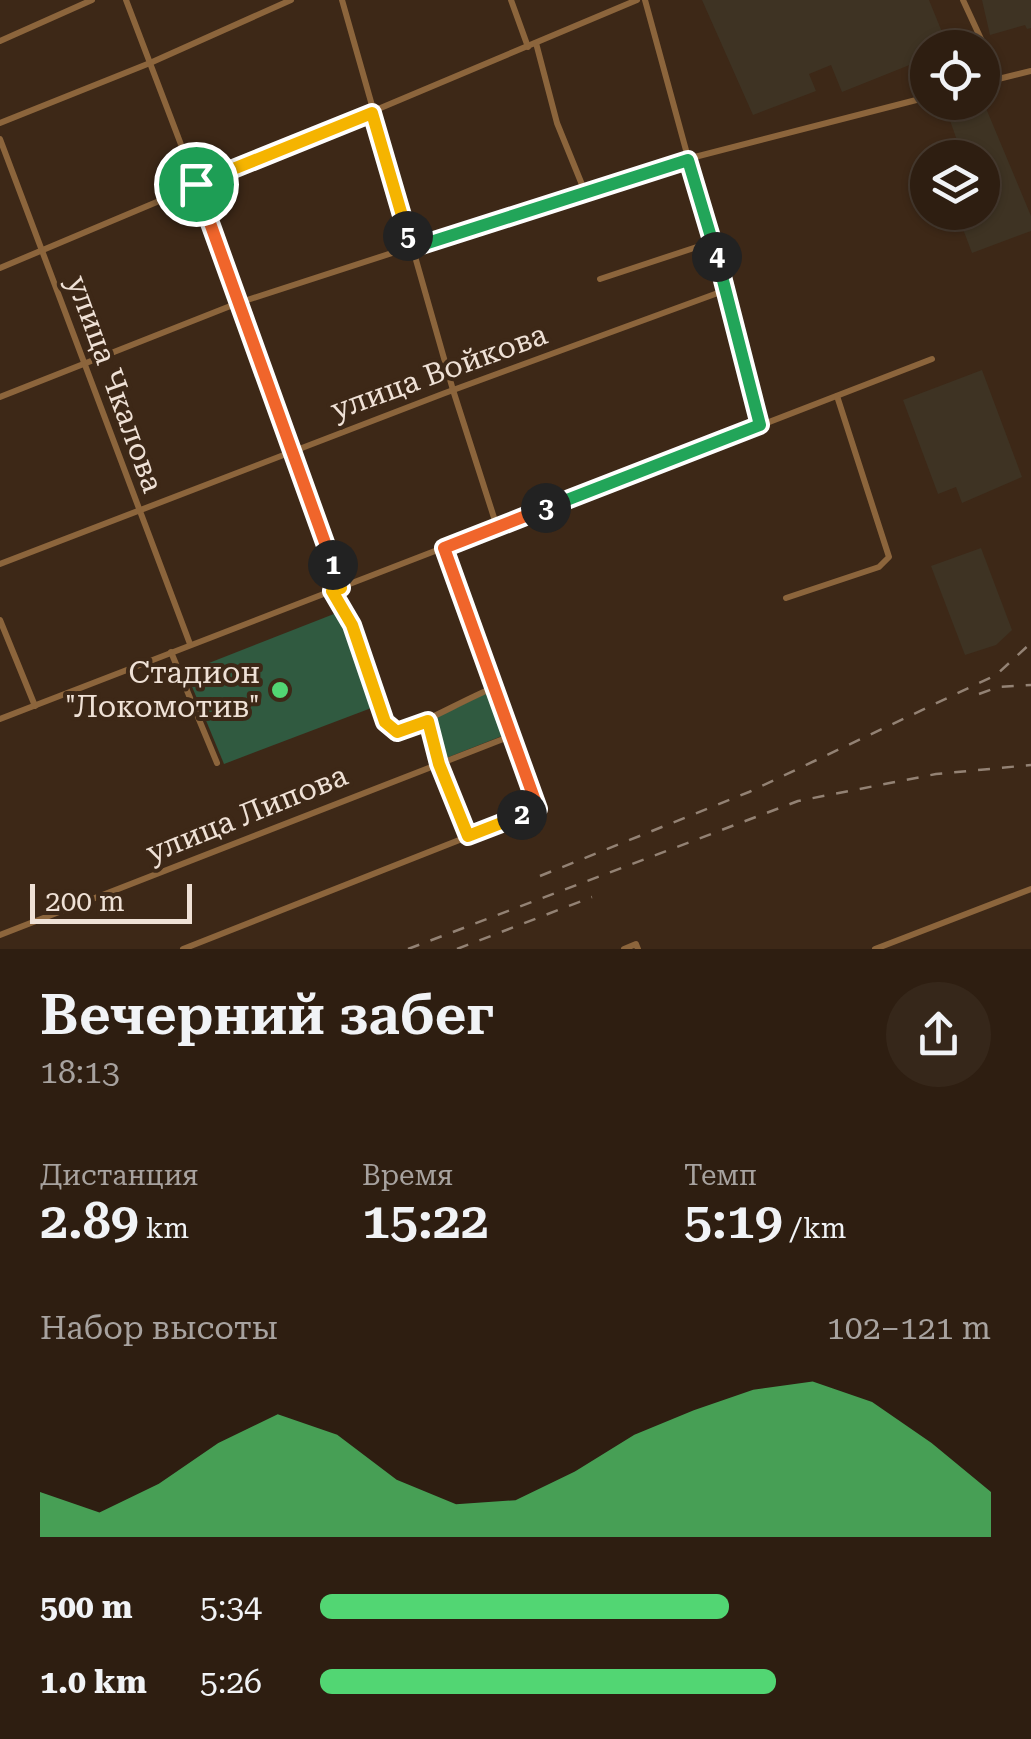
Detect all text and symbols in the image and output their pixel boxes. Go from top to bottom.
map controls [910,30,1000,230]
button: locate [910,30,1000,120]
button: layers [910,140,1000,230]
pin [154,142,239,227]
icon: arrive [169,157,224,212]
pin: 5 [383,211,433,261]
text: 5 [400,219,416,252]
pin: 4 [692,232,742,282]
text: 4 [709,240,725,273]
street label: улица Чкалова [60,271,171,497]
street label: улица Войкова [326,316,552,427]
pin: 3 [521,483,571,533]
text: 3 [538,491,554,524]
pin: 1 [308,540,358,590]
text: 1 [325,548,341,581]
place label: Стадион "Локомотив" [65,655,260,724]
marker: Стадион "Локомотив" [269,679,291,701]
street label: улица Липова [141,757,352,870]
pin: 2 [497,790,547,840]
text: 2 [514,798,530,831]
scale bar [30,879,192,924]
text: 200 m [45,885,125,918]
button: share [886,982,991,1087]
text: Вечерний забег [40,983,495,1047]
text: 18:13 [40,1053,120,1091]
text: Дистанция [40,1159,198,1192]
text: Время [362,1159,453,1192]
text: Темп [684,1159,757,1192]
text: 2.89 [40,1192,139,1250]
text: 15:22 [362,1192,489,1250]
text: 5:19 [684,1192,783,1250]
text: km [139,1212,189,1245]
text: /km [783,1212,846,1245]
text: Набор высоты [40,1309,278,1347]
text: 102–121 m [827,1309,991,1347]
text: 500 m [40,1588,133,1626]
text: 5:34 [200,1588,262,1626]
text: 1.0 km [40,1663,147,1701]
text: 5:26 [200,1663,262,1701]

